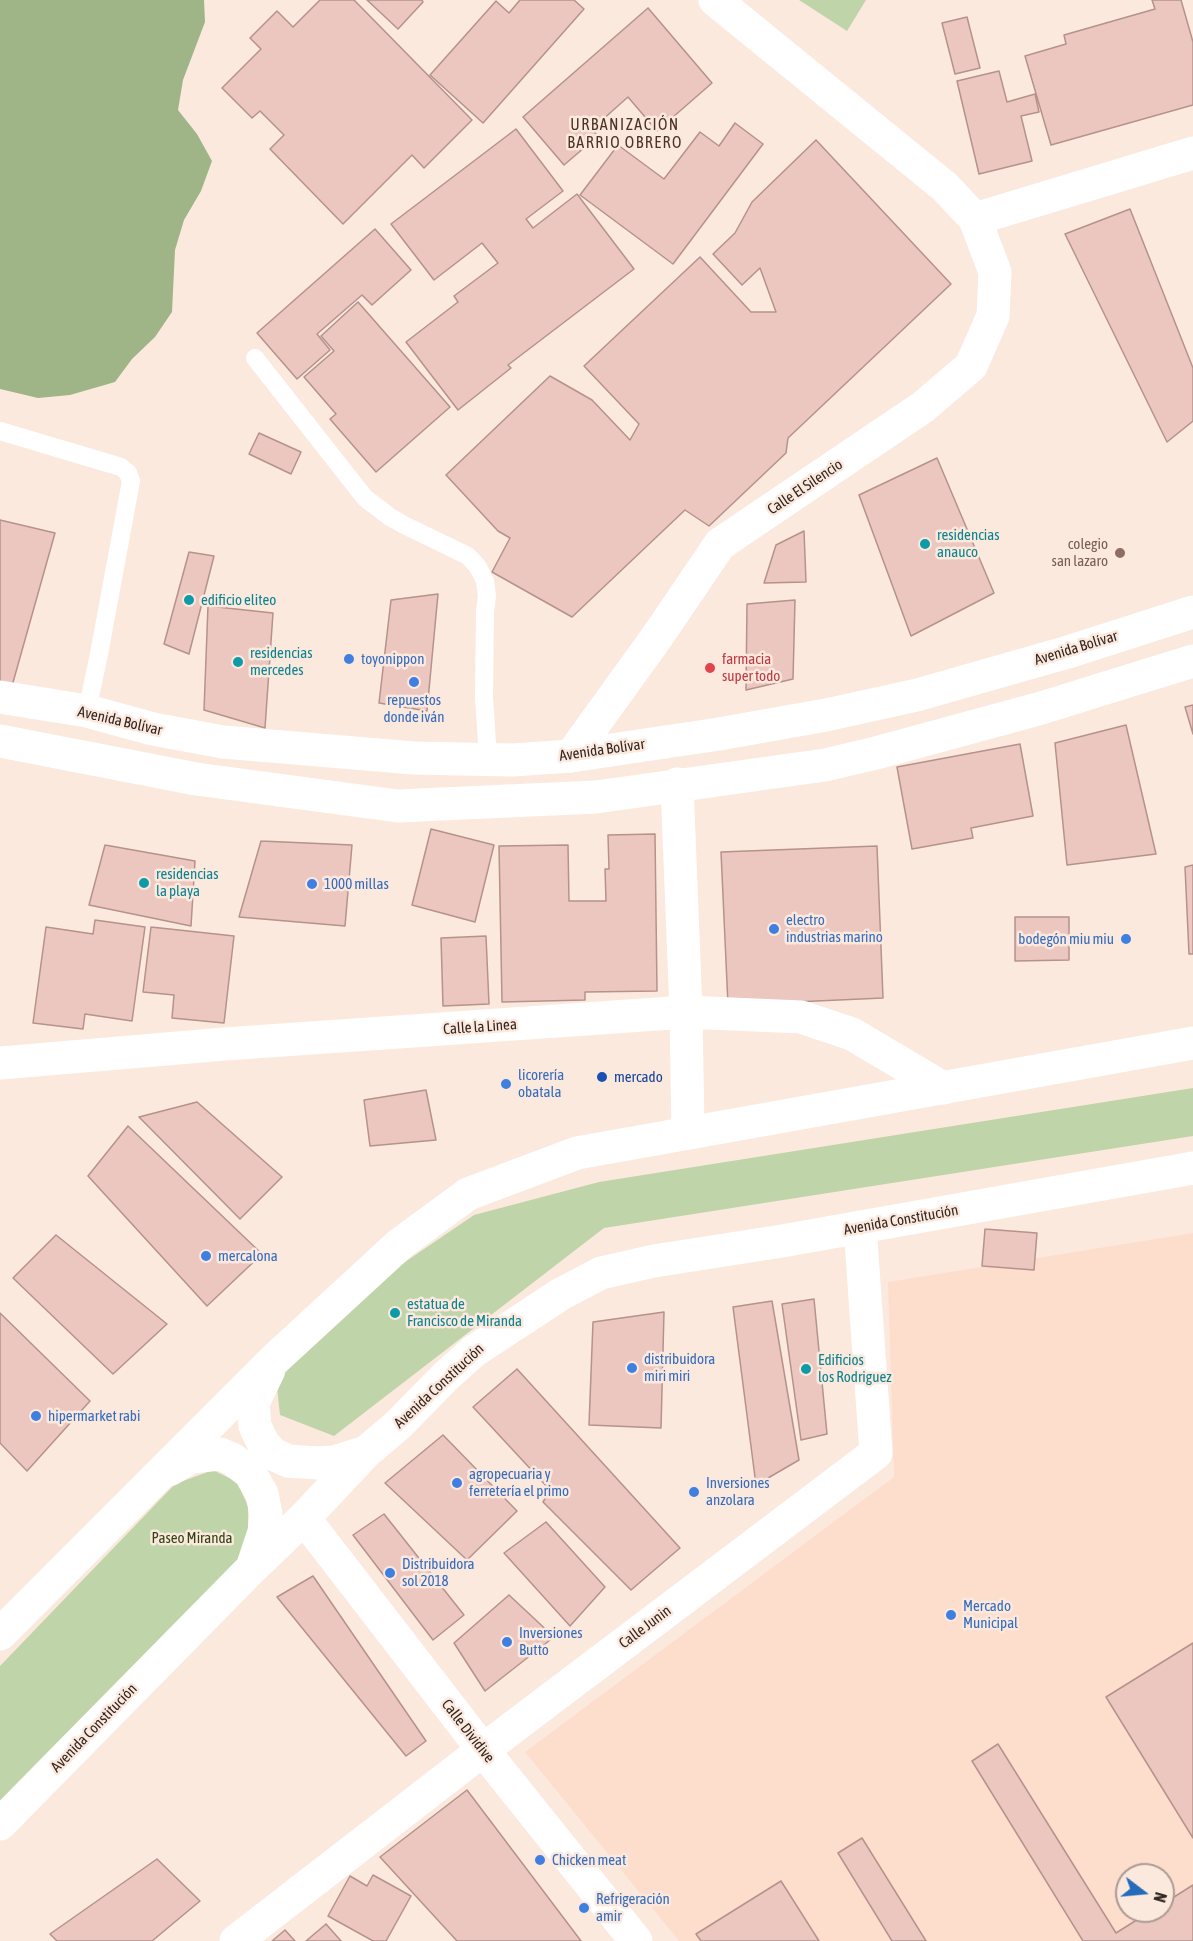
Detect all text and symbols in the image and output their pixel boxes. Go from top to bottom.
district label: URBANIZACIÓN BARRIO OBRERO [567,115,683,153]
street label: Calle El Silencio [764,455,846,519]
place label: residencias anauco [937,526,999,561]
place label: colegio san lazaro [1052,535,1108,570]
marker: residencias anauco [918,537,932,551]
marker: colegio san lazaro [1113,546,1127,560]
place label: edificio eliteo [201,591,276,609]
marker: edificio eliteo [182,593,196,607]
street label: Avenida Bolívar [1032,627,1120,669]
place label: residencias mercedes [250,644,312,679]
place label: toyonippon [361,650,424,668]
place label: farmacia super todo [722,650,780,685]
marker: toyonippon [342,652,356,666]
marker: residencias mercedes [231,655,245,669]
marker: farmacia super todo [703,661,717,675]
marker: repuestos donde iván [407,675,421,689]
place label: repuestos donde iván [383,691,445,726]
street label: Avenida Bolívar [76,703,164,739]
street label: Avenida Bolívar [558,735,646,765]
place label: residencias la playa [156,865,218,900]
place label: 1000 millas [324,875,389,893]
marker: residencias la playa [137,876,151,890]
marker: 1000 millas [305,877,319,891]
place label: electro industrias marino [786,911,883,946]
marker: electro industrias marino [767,922,781,936]
place label: bodegón miu miu [1018,930,1114,948]
marker: bodegón miu miu [1119,932,1133,946]
street label: Calle la Linea [443,1015,517,1039]
place label: licorería obatala [518,1066,564,1101]
place label: mercado [614,1068,663,1086]
marker: mercado [595,1070,609,1084]
marker: licorería obatala [499,1077,513,1091]
street label: Avenida Constitución [842,1201,960,1239]
place label: mercalona [218,1247,278,1265]
marker: mercalona [199,1249,213,1263]
place label: estatua de Francisco de Miranda [407,1295,522,1330]
marker: estatua de Francisco de Miranda [388,1306,402,1320]
street label: Avenida Constitución [390,1340,488,1432]
place label: distribuidora miri miri [644,1350,715,1385]
place label: Edificios los Rodriguez [818,1351,892,1386]
marker: distribuidora miri miri [625,1361,639,1375]
marker: Edificios los Rodriguez [799,1362,813,1376]
place label: hipermarket rabi [48,1407,140,1425]
marker: hipermarket rabi [29,1409,43,1423]
place label: agropecuaria y ferretería el primo [469,1465,569,1500]
place label: Inversiones anzolara [706,1474,770,1509]
marker: agropecuaria y ferretería el primo [450,1476,464,1490]
marker: Inversiones anzolara [687,1485,701,1499]
park label: Paseo Miranda [151,1529,233,1547]
place label: Distribuidora sol 2018 [402,1555,474,1590]
marker: Distribuidora sol 2018 [383,1566,397,1580]
place label: Mercado Municipal [963,1597,1018,1632]
street label: Calle Junin [615,1602,675,1652]
marker: Mercado Municipal [944,1608,958,1622]
place label: Inversiones Butto [519,1624,583,1659]
marker: Inversiones Butto [500,1635,514,1649]
street label: Avenida Constitución [47,1680,141,1776]
street label: Calle Dividive [438,1696,498,1766]
place label: Chicken meat [552,1851,626,1869]
marker: Chicken meat [533,1853,547,1867]
north arrow [1115,1863,1175,1923]
place label: Refrigeración amir [596,1890,670,1925]
text: N [1150,1890,1170,1904]
marker: Refrigeración amir [577,1901,591,1915]

